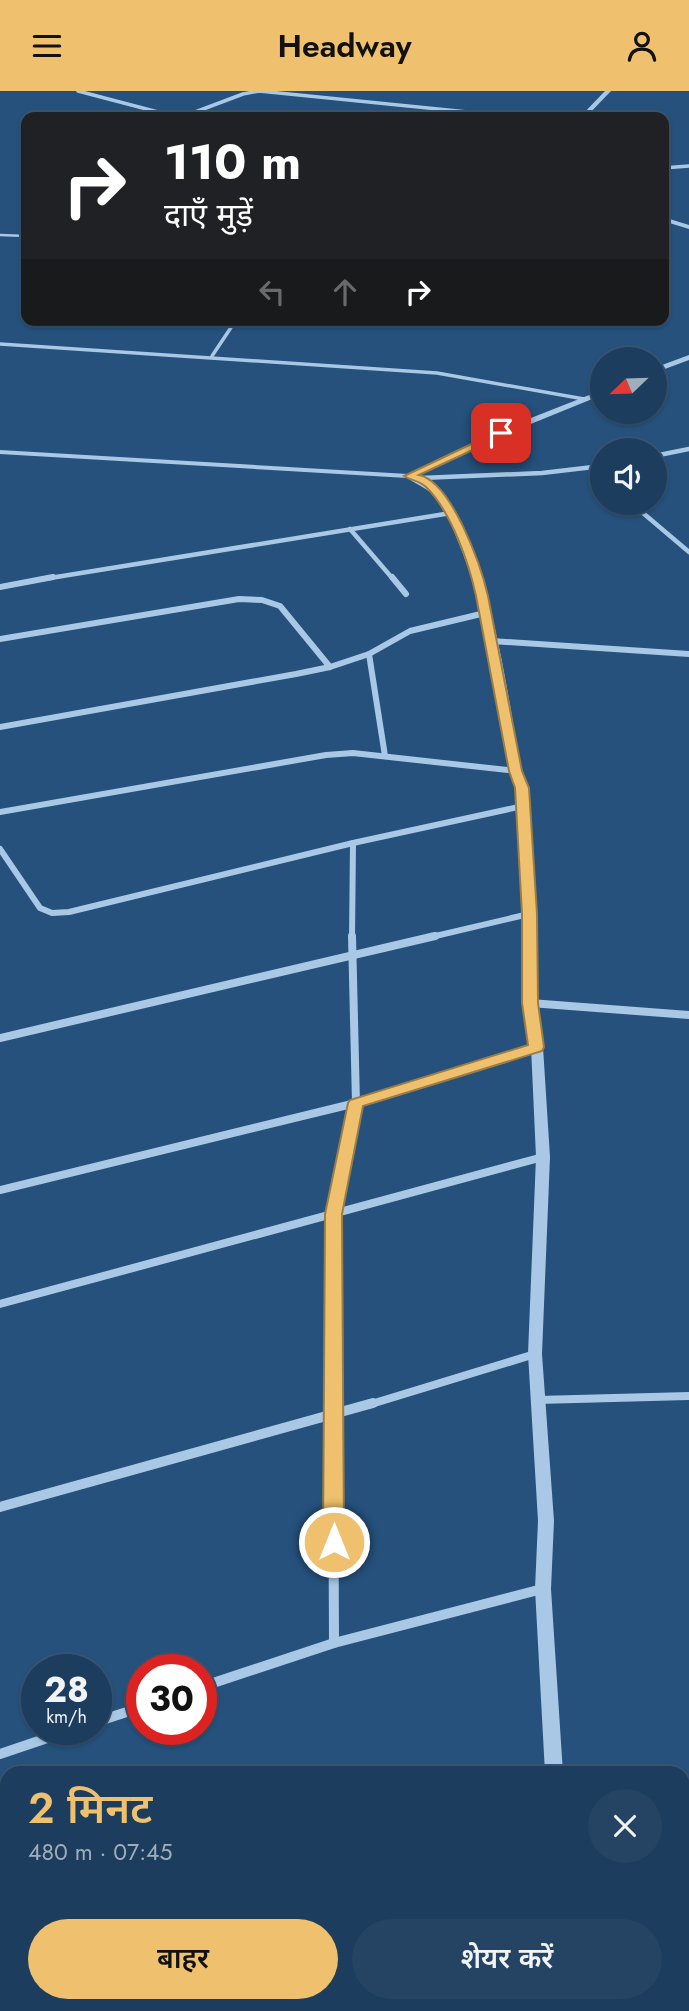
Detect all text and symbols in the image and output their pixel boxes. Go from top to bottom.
text: Headway [277,23,412,69]
icon: menu [28,27,66,65]
icon: person [623,27,661,65]
text: 110 m [164,127,301,197]
icon: right [49,140,140,231]
text: दाएँ मुड़ें [164,192,253,238]
icon: left [253,273,291,311]
icon: ahead [326,273,364,311]
icon: right [399,273,437,311]
north arrow [590,347,667,423]
map controls [590,347,667,515]
pin [471,403,531,463]
icon: arrive [482,414,520,452]
button: sound [590,438,667,515]
position arrow [297,1505,371,1579]
speed limit sign: 30 [126,1654,217,1745]
text: 28 [44,1665,89,1715]
text: km/h [46,1704,87,1730]
text: 2 मिनट [28,1778,152,1839]
button: close [588,1789,662,1863]
text: 480 m · 07:45 [28,1835,172,1869]
button: बाहर [28,1919,338,1999]
button: शेयर करें [352,1919,662,1999]

